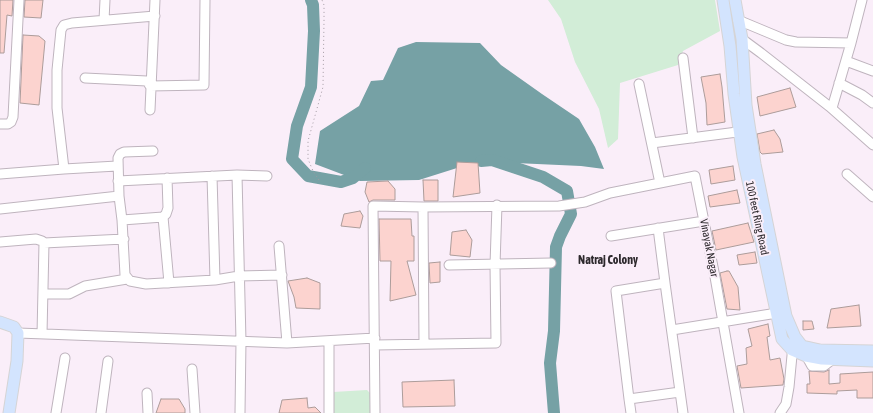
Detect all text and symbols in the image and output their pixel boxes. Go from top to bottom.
street label: 100 feet Ring Road [743,180,771,256]
street label: Vinayak Nagar [697,218,721,278]
district label: Natraj Colony [578,253,638,267]

